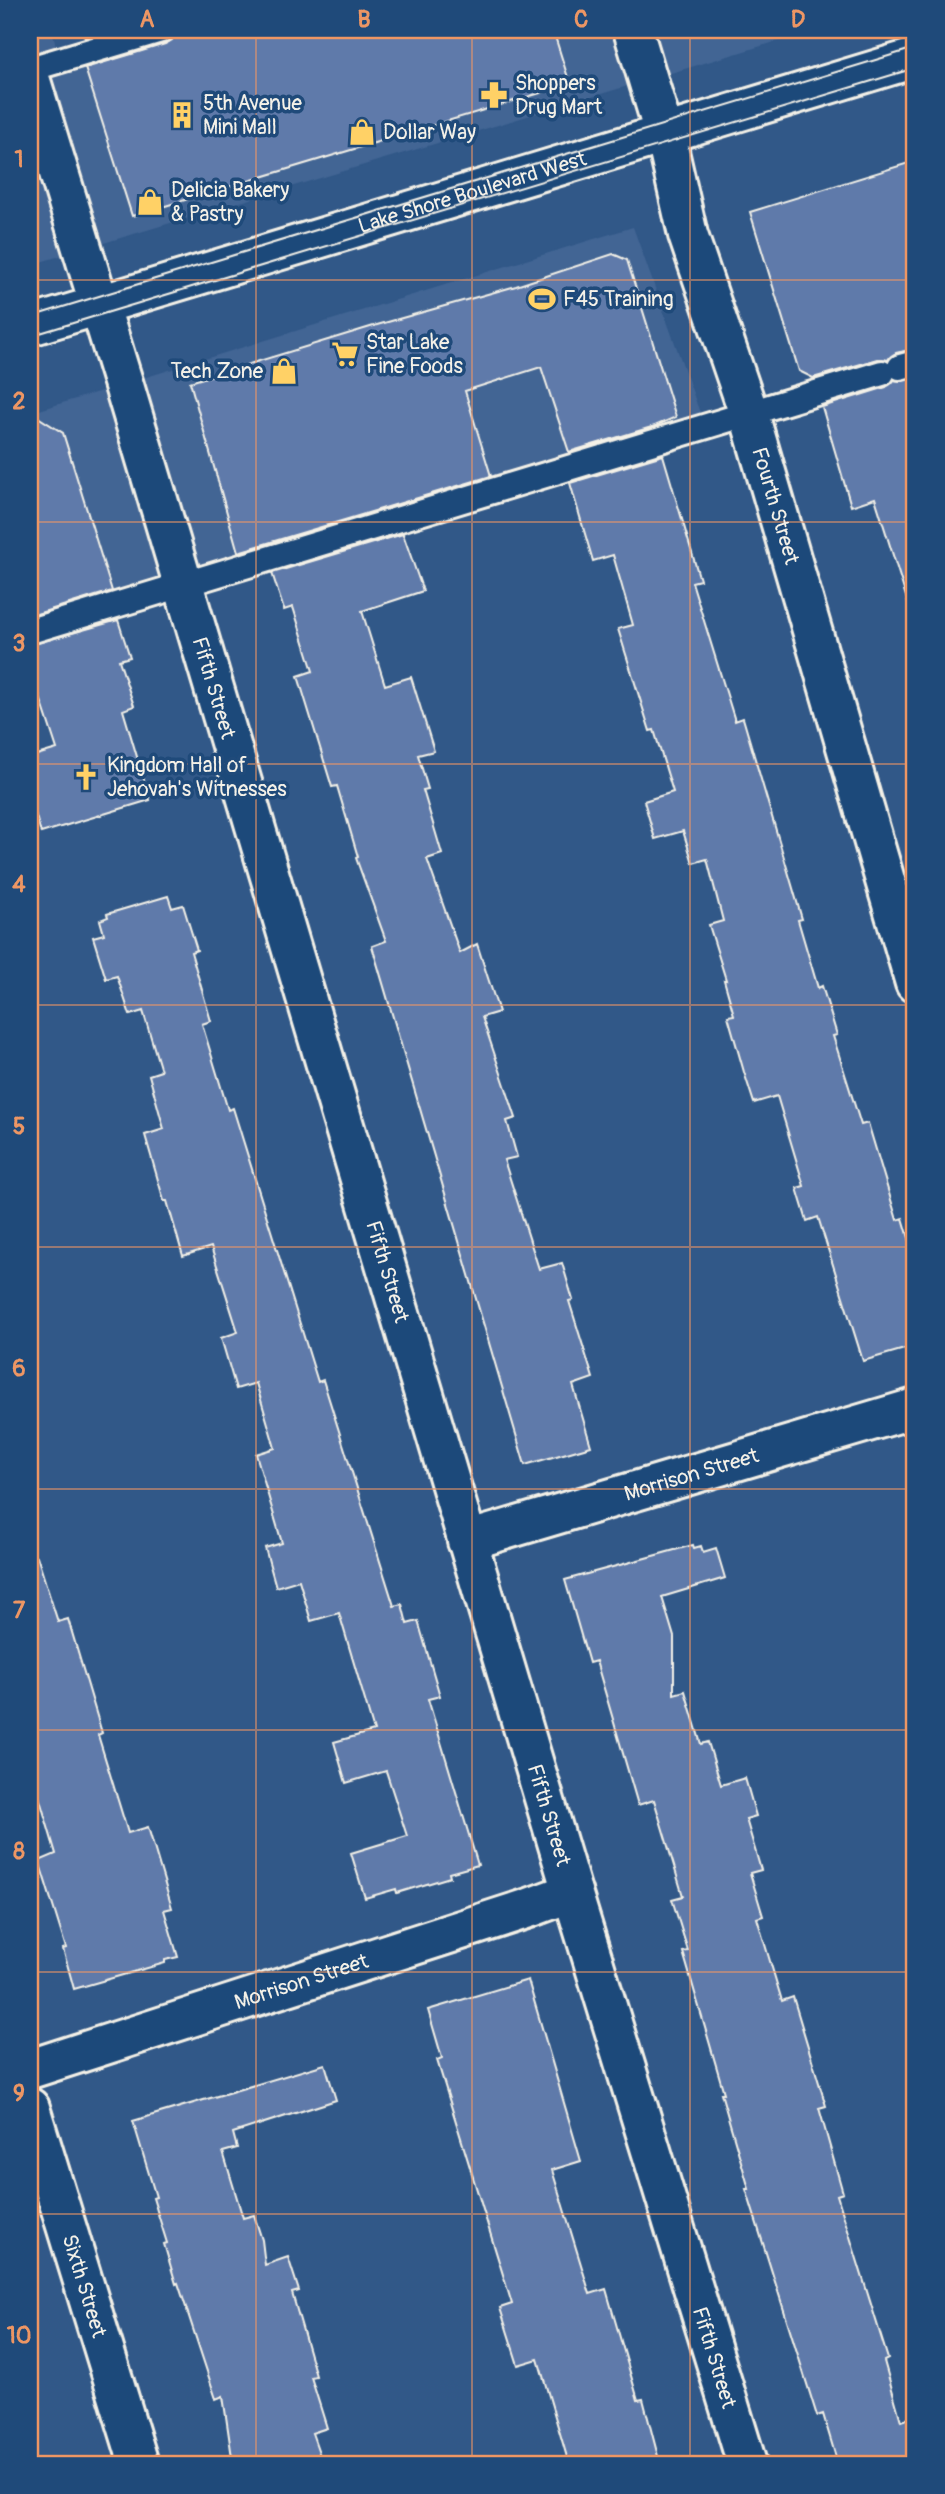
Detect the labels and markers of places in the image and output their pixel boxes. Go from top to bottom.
place label: Shoppers Drug Mart [515,70,603,121]
pharmacy icon: Shoppers Drug Mart [479,80,509,110]
place label: 5th Avenue Mini Mall [203,90,302,141]
building icon: 5th Avenue Mini Mall [167,100,197,130]
shop icon: Dollar Way [347,117,377,147]
place label: Dollar Way [383,119,476,146]
place label: Delicia Bakery & Pastry [171,177,289,228]
shop icon: Delicia Bakery & Pastry [135,187,165,217]
sports icon: F45 Training [527,284,557,314]
place label: F45 Training [563,286,673,313]
place label: Star Lake Fine Foods [366,329,463,380]
supermarket icon: Star Lake Fine Foods [330,339,360,369]
shop icon: Tech Zone [269,356,299,386]
place label: Tech Zone [170,358,264,385]
place label: Kingdom Hall of Jehovah's Witnesses [107,752,287,803]
church icon: Kingdom Hall of Jehovah's Witnesses [71,762,101,792]

